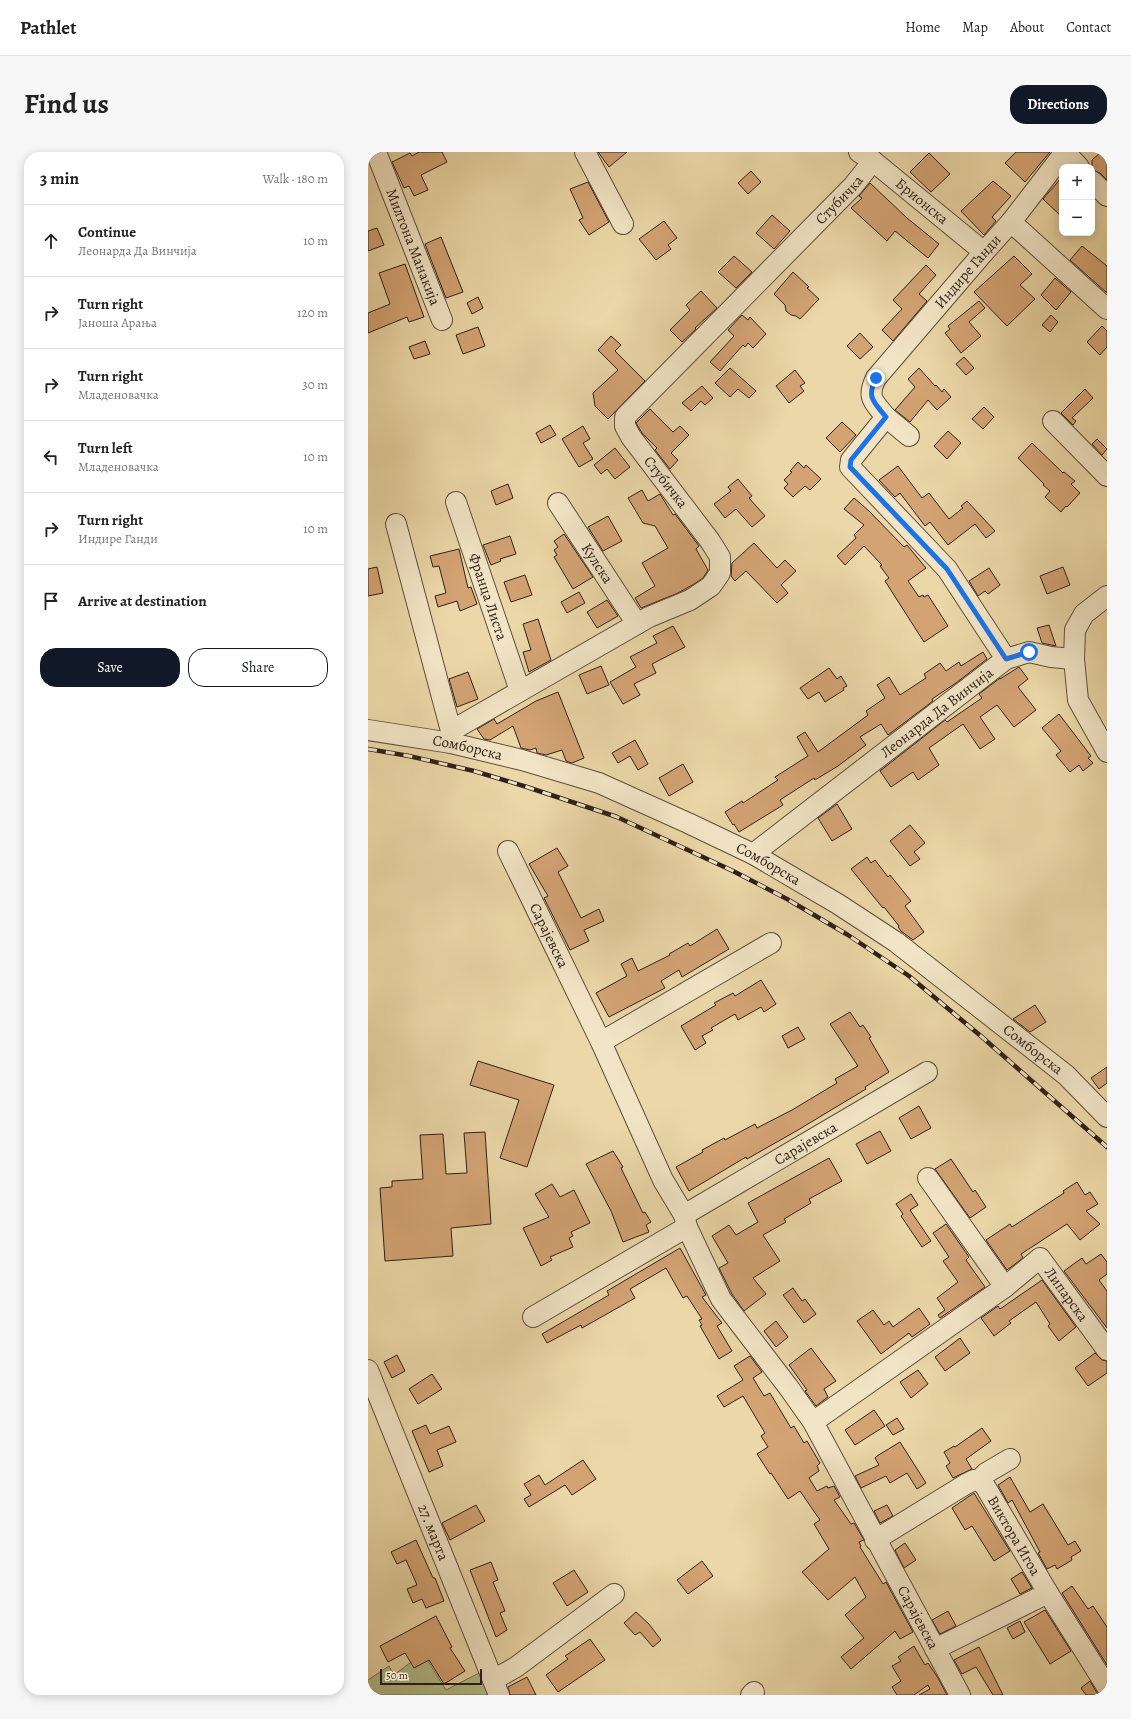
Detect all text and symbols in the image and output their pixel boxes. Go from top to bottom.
text: Pathlet [20,15,76,41]
text: Home [905,18,940,37]
text: Map [962,18,988,37]
text: About [1010,18,1044,37]
text: Contact [1066,18,1111,37]
text: Find us [24,85,109,123]
button: Directions [1010,85,1107,124]
map controls [1059,164,1095,236]
button: + [1059,164,1095,200]
text: 3 min [40,167,79,190]
text: Walk · 180 m [262,170,328,187]
street label: Стубичка [811,171,868,229]
street label: Брионска [891,173,953,229]
street label: Милтона Манакија [381,186,445,308]
button: − [1059,200,1095,236]
text: Continue [78,222,136,242]
icon: ahead [40,230,62,252]
street label: Индире Ганди [930,230,1005,313]
text: 10 m [303,232,328,249]
text: Леонарда Да Винчија [78,242,197,259]
text: Turn right [78,294,143,314]
icon: right [40,302,62,324]
text: 120 m [297,304,328,321]
text: Јаноша Арања [78,314,157,331]
text: Turn right [78,366,143,386]
route end [867,369,885,387]
icon: right [40,374,62,396]
text: 30 m [302,376,328,393]
text: Младеновачка [78,386,159,403]
text: Turn left [78,438,133,458]
icon: left [40,446,62,468]
text: 10 m [303,448,328,465]
street label: Стубичка [639,452,693,512]
text: Младеновачка [78,458,159,475]
text: Turn right [78,510,143,530]
icon: right [40,518,62,540]
text: 10 m [303,520,328,537]
text: Индире Ганди [78,530,158,547]
street label: Кулска [577,539,618,587]
street label: Франца Листа [464,550,512,643]
icon: arrive [40,590,62,612]
text: Arrive at destination [78,591,207,611]
route start [1020,643,1038,661]
button: Save [40,648,180,687]
button: Share [188,648,328,687]
street label: Леонарда Да Винчија [876,663,997,762]
street label: Сомборска [431,730,504,765]
street label: Сомборска [733,837,804,890]
street label: Сарајевска [525,900,573,971]
street label: Сомборска [999,1019,1067,1079]
street label: Сарајевска [770,1117,841,1170]
street label: Липарска [1040,1263,1093,1326]
street label: Виктора Игоа [983,1492,1046,1579]
street label: 27. марта [413,1501,454,1564]
street label: Сарајевска [893,1582,944,1653]
scale bar [380,1667,482,1686]
text: 50 m [386,1668,408,1683]

